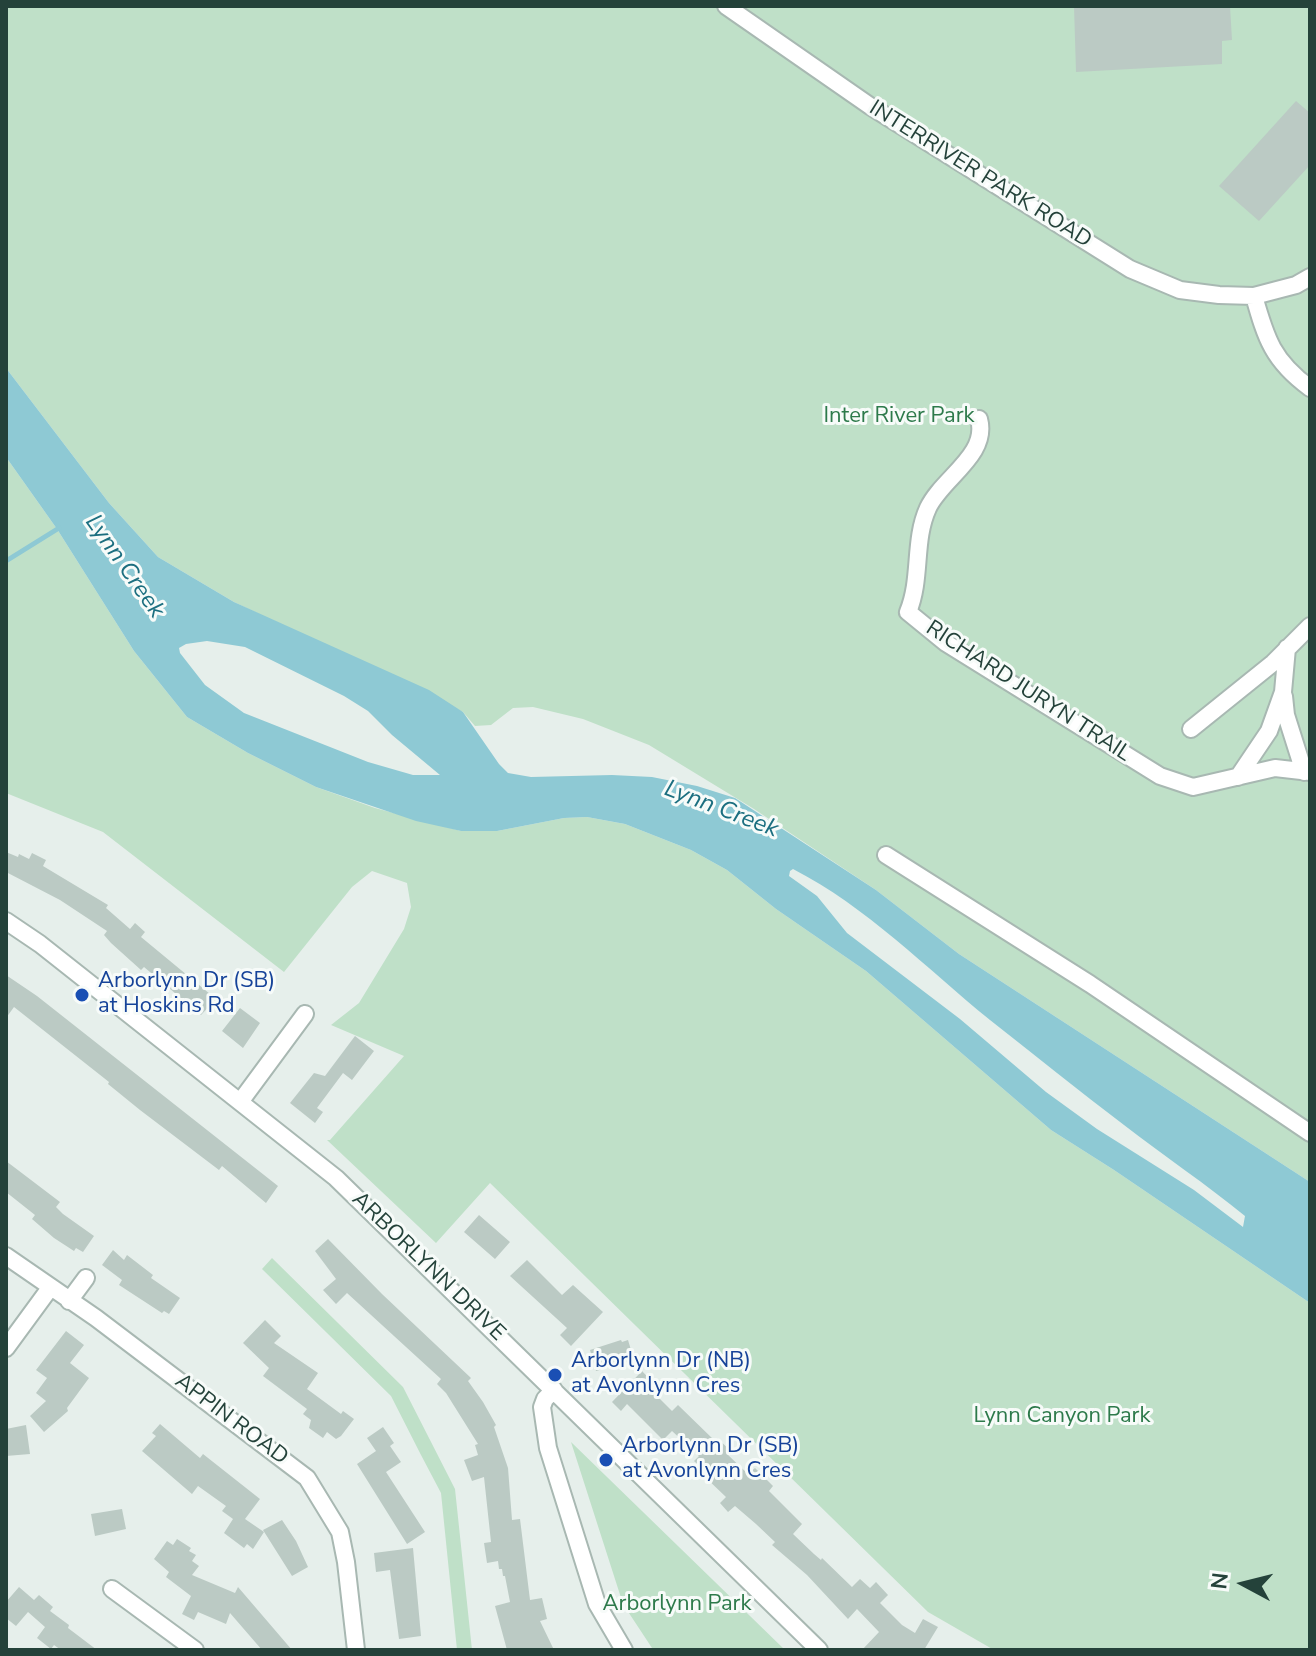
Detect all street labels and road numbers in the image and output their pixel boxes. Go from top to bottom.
street label: INTERRIVER PARK ROAD [864,96,1096,254]
street label: RICHARD JURYN TRAIL [921,616,1135,768]
street label: ARBORLYNN DRIVE [346,1187,510,1347]
street label: APPIN ROAD [169,1369,293,1471]

